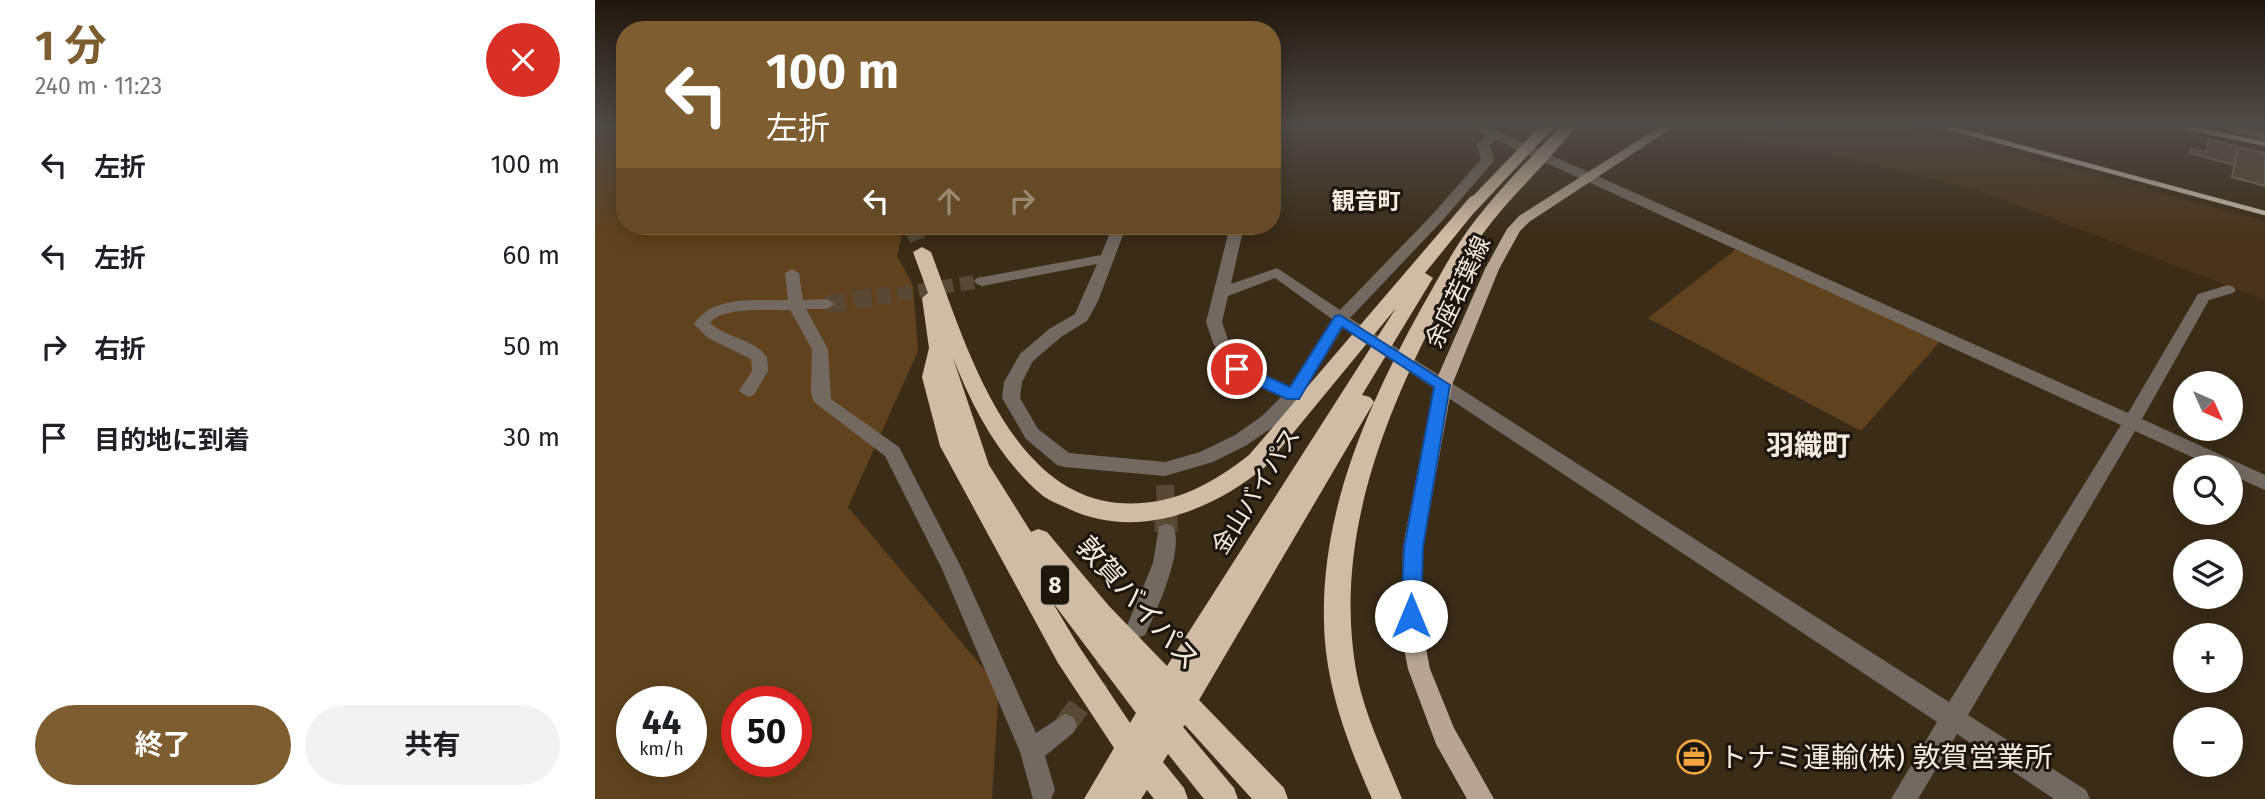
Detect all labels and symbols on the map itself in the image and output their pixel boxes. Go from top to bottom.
district label: 観音町 [1332,187,1401,215]
street label: 余座若葉線 [1420,232,1496,352]
pin [1207,339,1267,399]
north arrow [2173,371,2243,441]
street label: 金山バイパス [1206,423,1306,559]
district label: 羽織町 [1766,429,1850,462]
street label: 敦賀バイパス [1070,530,1206,676]
road number: 8 [1041,566,1069,604]
position arrow [1374,579,1448,653]
speed limit sign: 50 [721,686,812,777]
office icon: トナミ運輸(株) 敦賀営業所 [1675,738,1713,776]
place label: トナミ運輸(株) 敦賀営業所 [1719,741,2053,774]

